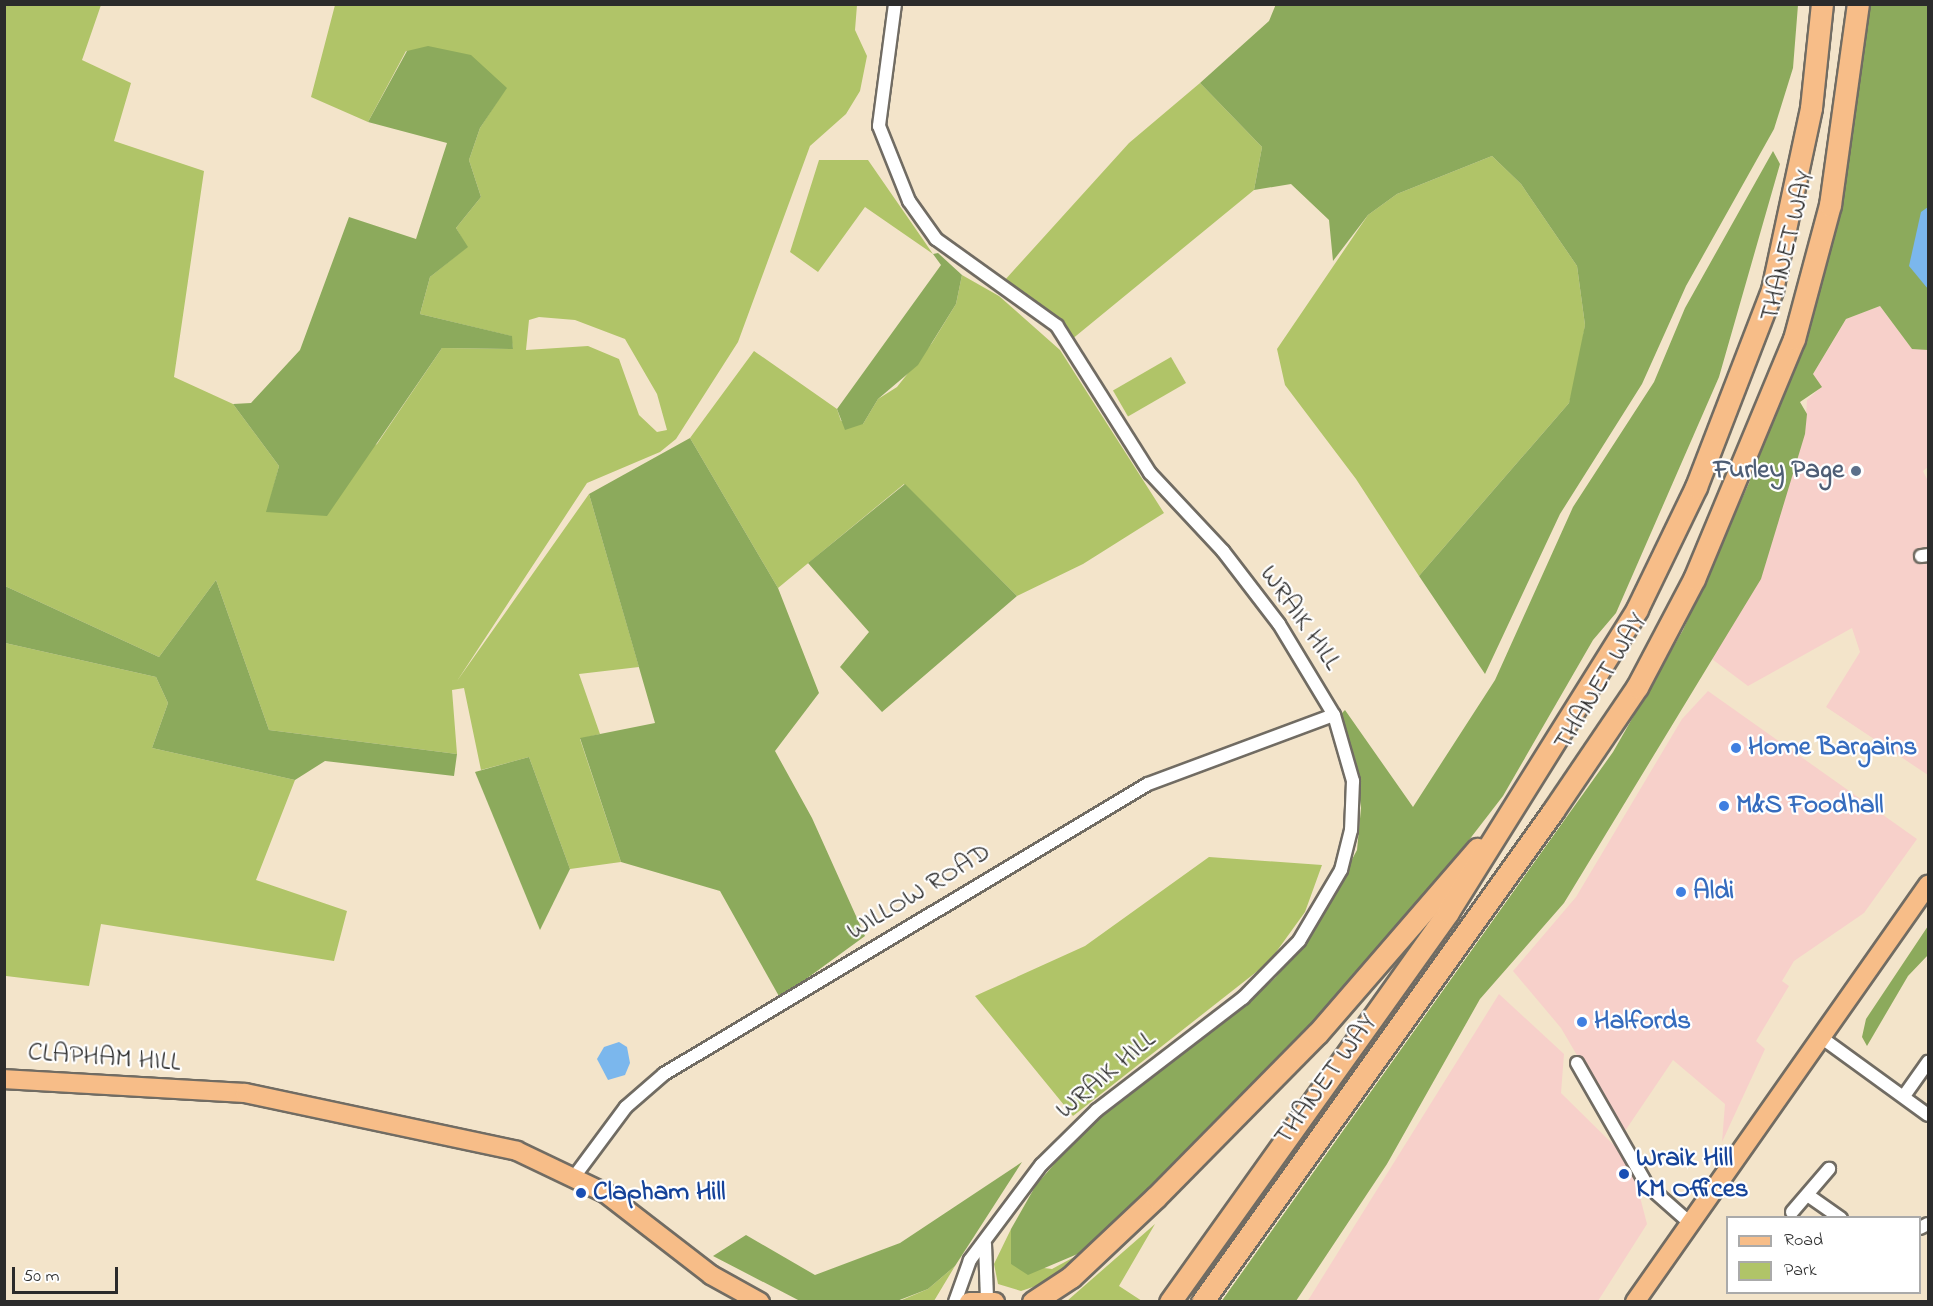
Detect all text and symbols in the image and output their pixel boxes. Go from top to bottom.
street label: THANET WAY [1754,167,1822,325]
place label: Furley Page [1713,455,1844,487]
marker: Furley Page [1849,464,1863,478]
street label: WRAIK HILL [1252,559,1348,677]
street label: THANET WAY [1547,607,1655,757]
place label: Home Bargains [1748,732,1917,764]
marker: Home Bargains [1729,741,1743,755]
place label: M&S Foodhall [1736,790,1884,822]
marker: M&S Foodhall [1717,799,1731,813]
street label: WILLOW ROAD [841,836,997,948]
place label: Aldi [1693,876,1734,908]
marker: Aldi [1674,885,1688,899]
place label: Halfords [1594,1006,1691,1038]
street label: THANET WAY [1267,1008,1385,1152]
marker: Halfords [1575,1015,1589,1029]
street label: WRAIK HILL [1049,1024,1163,1126]
street label: CLAPHAM HILL [27,1037,181,1079]
place label: Wraik Hill KM Offices [1636,1142,1749,1205]
marker: Wraik Hill KM Offices [1617,1167,1631,1181]
place label: Clapham Hill [593,1177,726,1209]
marker: Clapham Hill [574,1186,588,1200]
legend [1726,1216,1921,1294]
text: Road [1784,1228,1823,1254]
scale bar [15,1255,122,1293]
text: Park [1784,1258,1817,1284]
text: 50 m [23,1264,60,1290]

